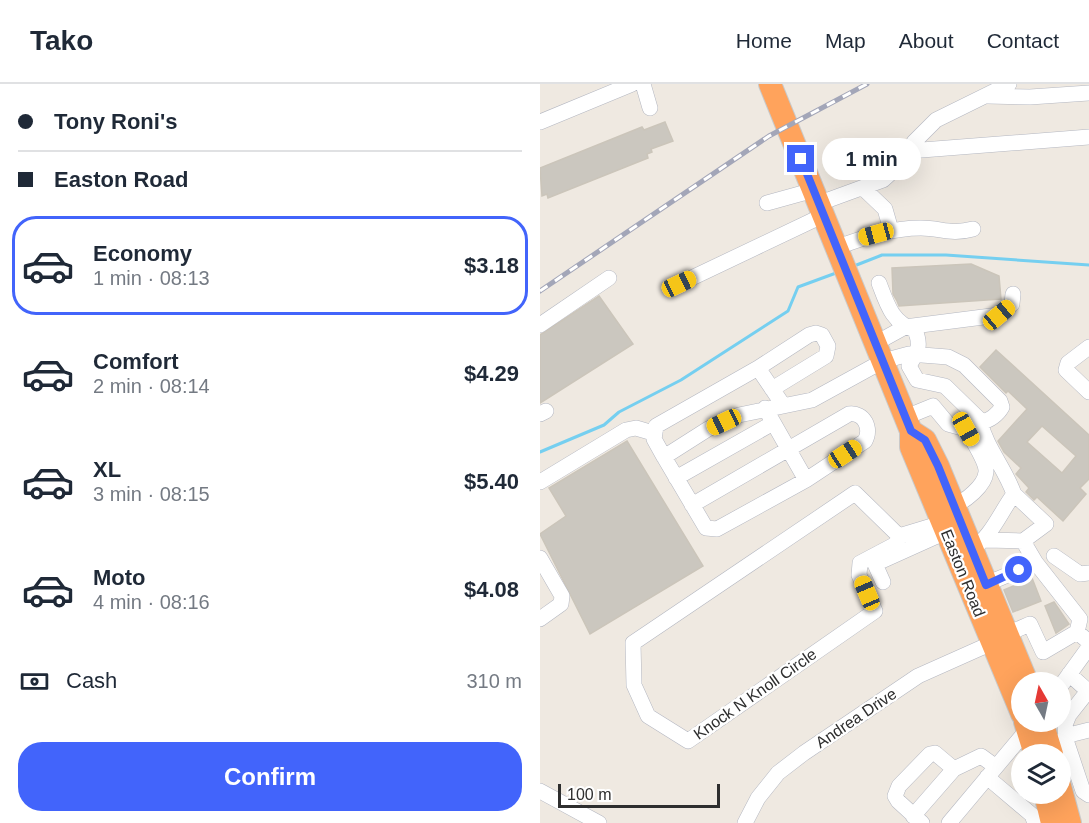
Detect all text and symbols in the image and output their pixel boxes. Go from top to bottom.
text: Tako [30,25,93,56]
text: Home [736,29,792,52]
text: Map [825,29,866,52]
text: About [899,29,954,52]
text: Contact [987,29,1059,52]
text: Tony Roni's [54,109,177,134]
callout: 1 min [822,138,921,180]
route end [787,145,814,172]
text: 1 min [845,148,898,170]
text: Easton Road [54,167,188,192]
car [856,221,896,247]
icon: car [21,239,75,293]
text: Economy [93,241,192,266]
text: $3.18 [464,253,519,278]
text: 1 min · 08:13 [93,267,210,289]
car [659,268,699,300]
car [979,297,1019,333]
icon: car [21,347,75,401]
text: Comfort [93,349,179,374]
text: $4.29 [464,361,519,386]
text: 2 min · 08:14 [93,375,210,397]
car [704,406,744,438]
car [949,409,983,449]
car [825,437,865,471]
icon: car [21,455,75,509]
text: XL [93,457,121,482]
text: $5.40 [464,469,519,494]
text: 3 min · 08:15 [93,483,210,505]
street label: Easton Road [938,527,988,619]
route start [1005,556,1032,583]
icon: car [21,563,75,617]
text: Moto [93,565,146,590]
car [852,573,882,613]
text: $4.08 [464,577,519,602]
text: 4 min · 08:16 [93,591,210,613]
street label: Knock N Knoll Circle [690,645,820,743]
icon: cash [18,665,51,698]
text: Cash [66,668,117,693]
text: 310 m [466,670,522,692]
north arrow [1011,672,1071,732]
map controls [1011,672,1071,804]
street label: Andrea Drive [813,685,900,751]
button: Confirm [18,742,522,811]
button: layers [1011,744,1071,804]
scale bar [558,781,720,808]
text: 100 m [567,786,611,803]

